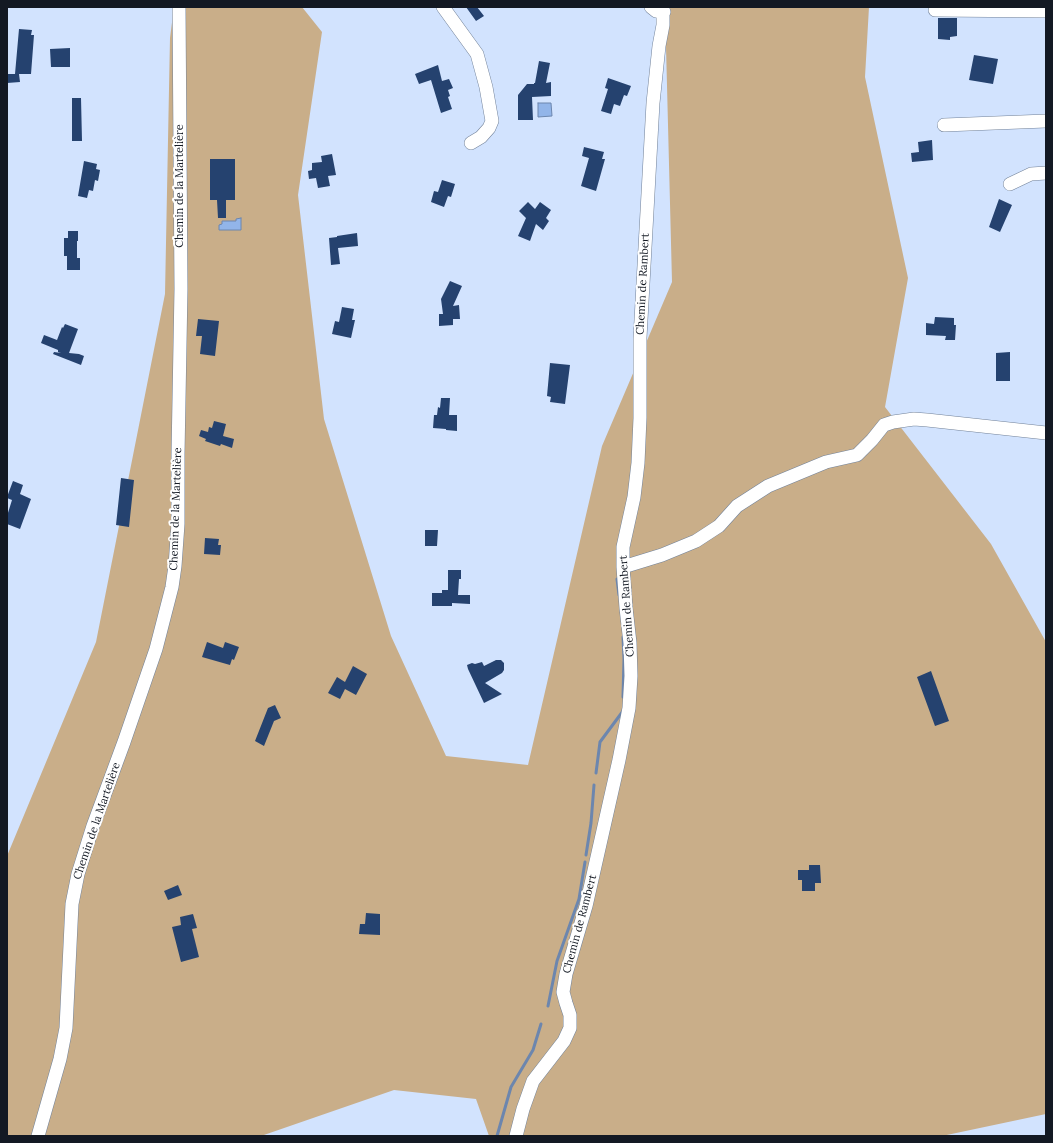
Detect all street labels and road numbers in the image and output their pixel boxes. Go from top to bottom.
street label: Chemin de la Martelière [173,124,187,248]
street label: Chemin de Rambert [634,233,652,335]
street label: Chemin de la Martelière [167,447,185,571]
street label: Chemin de Rambert [617,555,637,657]
street label: Chemin de la Martelière [71,761,123,881]
street label: Chemin de Rambert [560,873,600,975]

